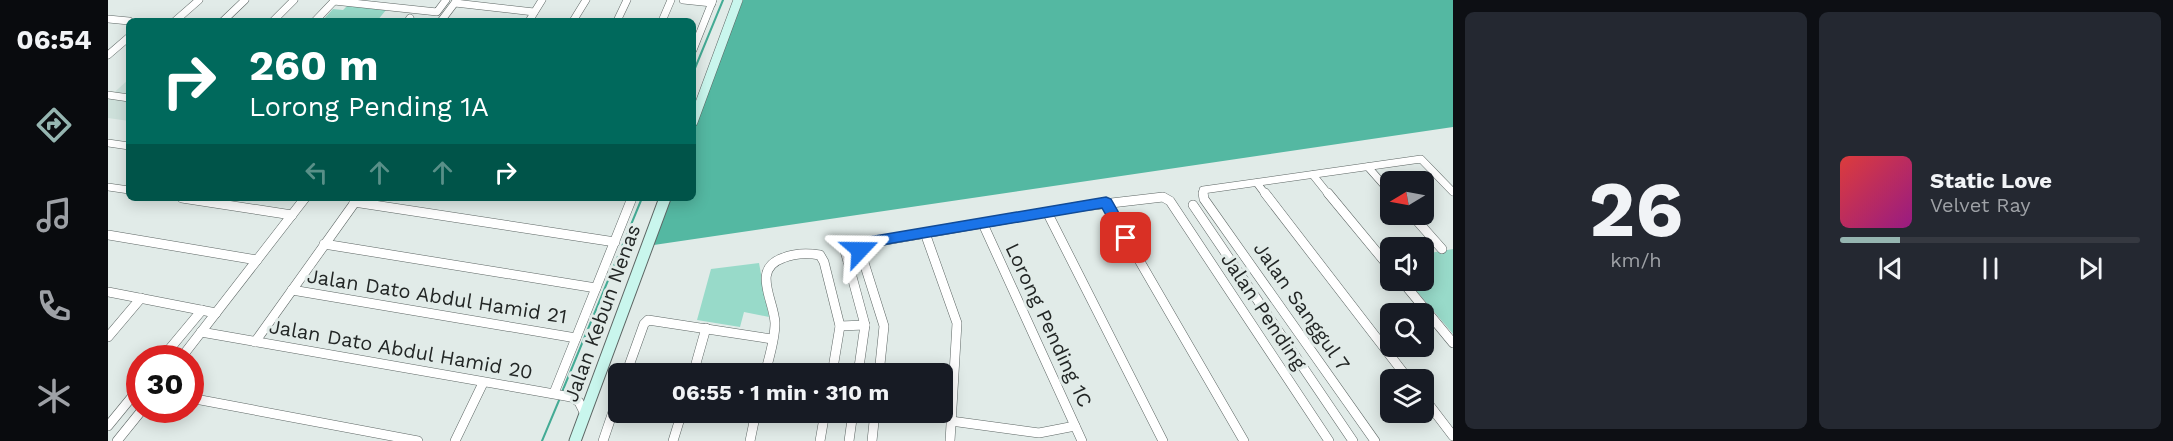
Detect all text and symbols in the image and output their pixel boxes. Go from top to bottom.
text: 06:54 [16,24,92,56]
text: 260 m [249,41,379,90]
icon: right [150,42,228,120]
text: Lorong Pending 1A [249,91,489,123]
icon: directions [33,104,75,146]
icon: left [300,156,333,189]
icon: ahead [363,156,396,189]
icon: ahead [426,156,459,189]
icon: right [489,156,522,189]
text: 26 [1589,163,1683,255]
text: Static Love [1930,168,2052,193]
north arrow [1380,171,1434,225]
map controls [1380,171,1434,423]
text: Velvet Ray [1930,193,2031,217]
icon: music [33,194,75,236]
pin [1100,212,1151,263]
position arrow [828,218,892,282]
street label: Jalan Kebun Nenas [559,221,645,405]
icon: arrive [1109,221,1142,254]
street label: Jalan Sanggul 7 [1249,237,1355,375]
button: sound [1380,237,1434,291]
street label: Lorong Pending 1C [1000,239,1098,411]
street label: Jalan Pending [1216,248,1312,374]
text: km/h [1610,248,1662,272]
icon: previous [1874,252,1907,285]
icon: pause [1974,252,2007,285]
icon: next [2074,252,2107,285]
street label: Jalan Dato Abdul Hamid 21 [305,264,569,328]
icon: phone [33,285,75,327]
button: search [1380,303,1434,357]
street label: Jalan Dato Abdul Hamid 20 [267,314,535,384]
speed limit sign: 30 [126,345,204,423]
button: layers [1380,369,1434,423]
icon: climate [33,375,75,417]
text: 06:55 · 1 min · 310 m [672,380,889,405]

